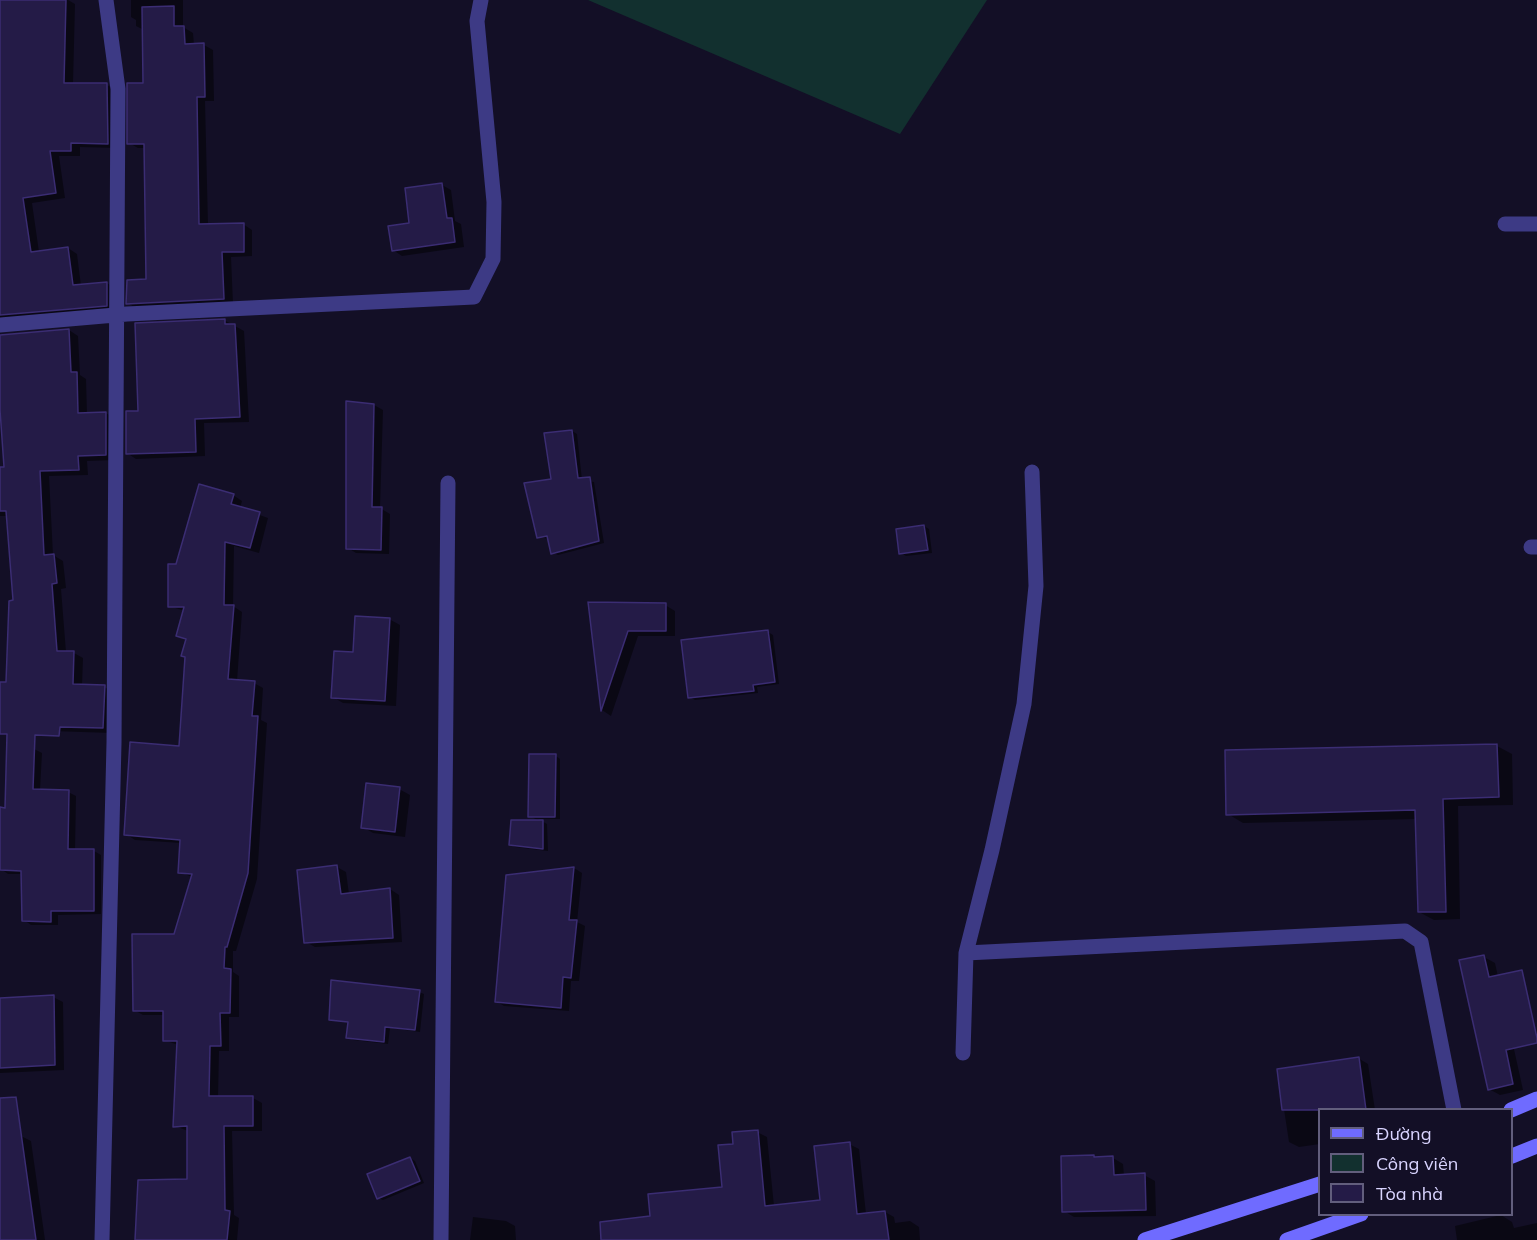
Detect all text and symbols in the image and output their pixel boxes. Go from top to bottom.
legend [1318,1108,1513,1216]
text: Đường [1376,1122,1432,1145]
text: Công viên [1376,1152,1458,1175]
text: Tòa nhà [1376,1182,1443,1205]

